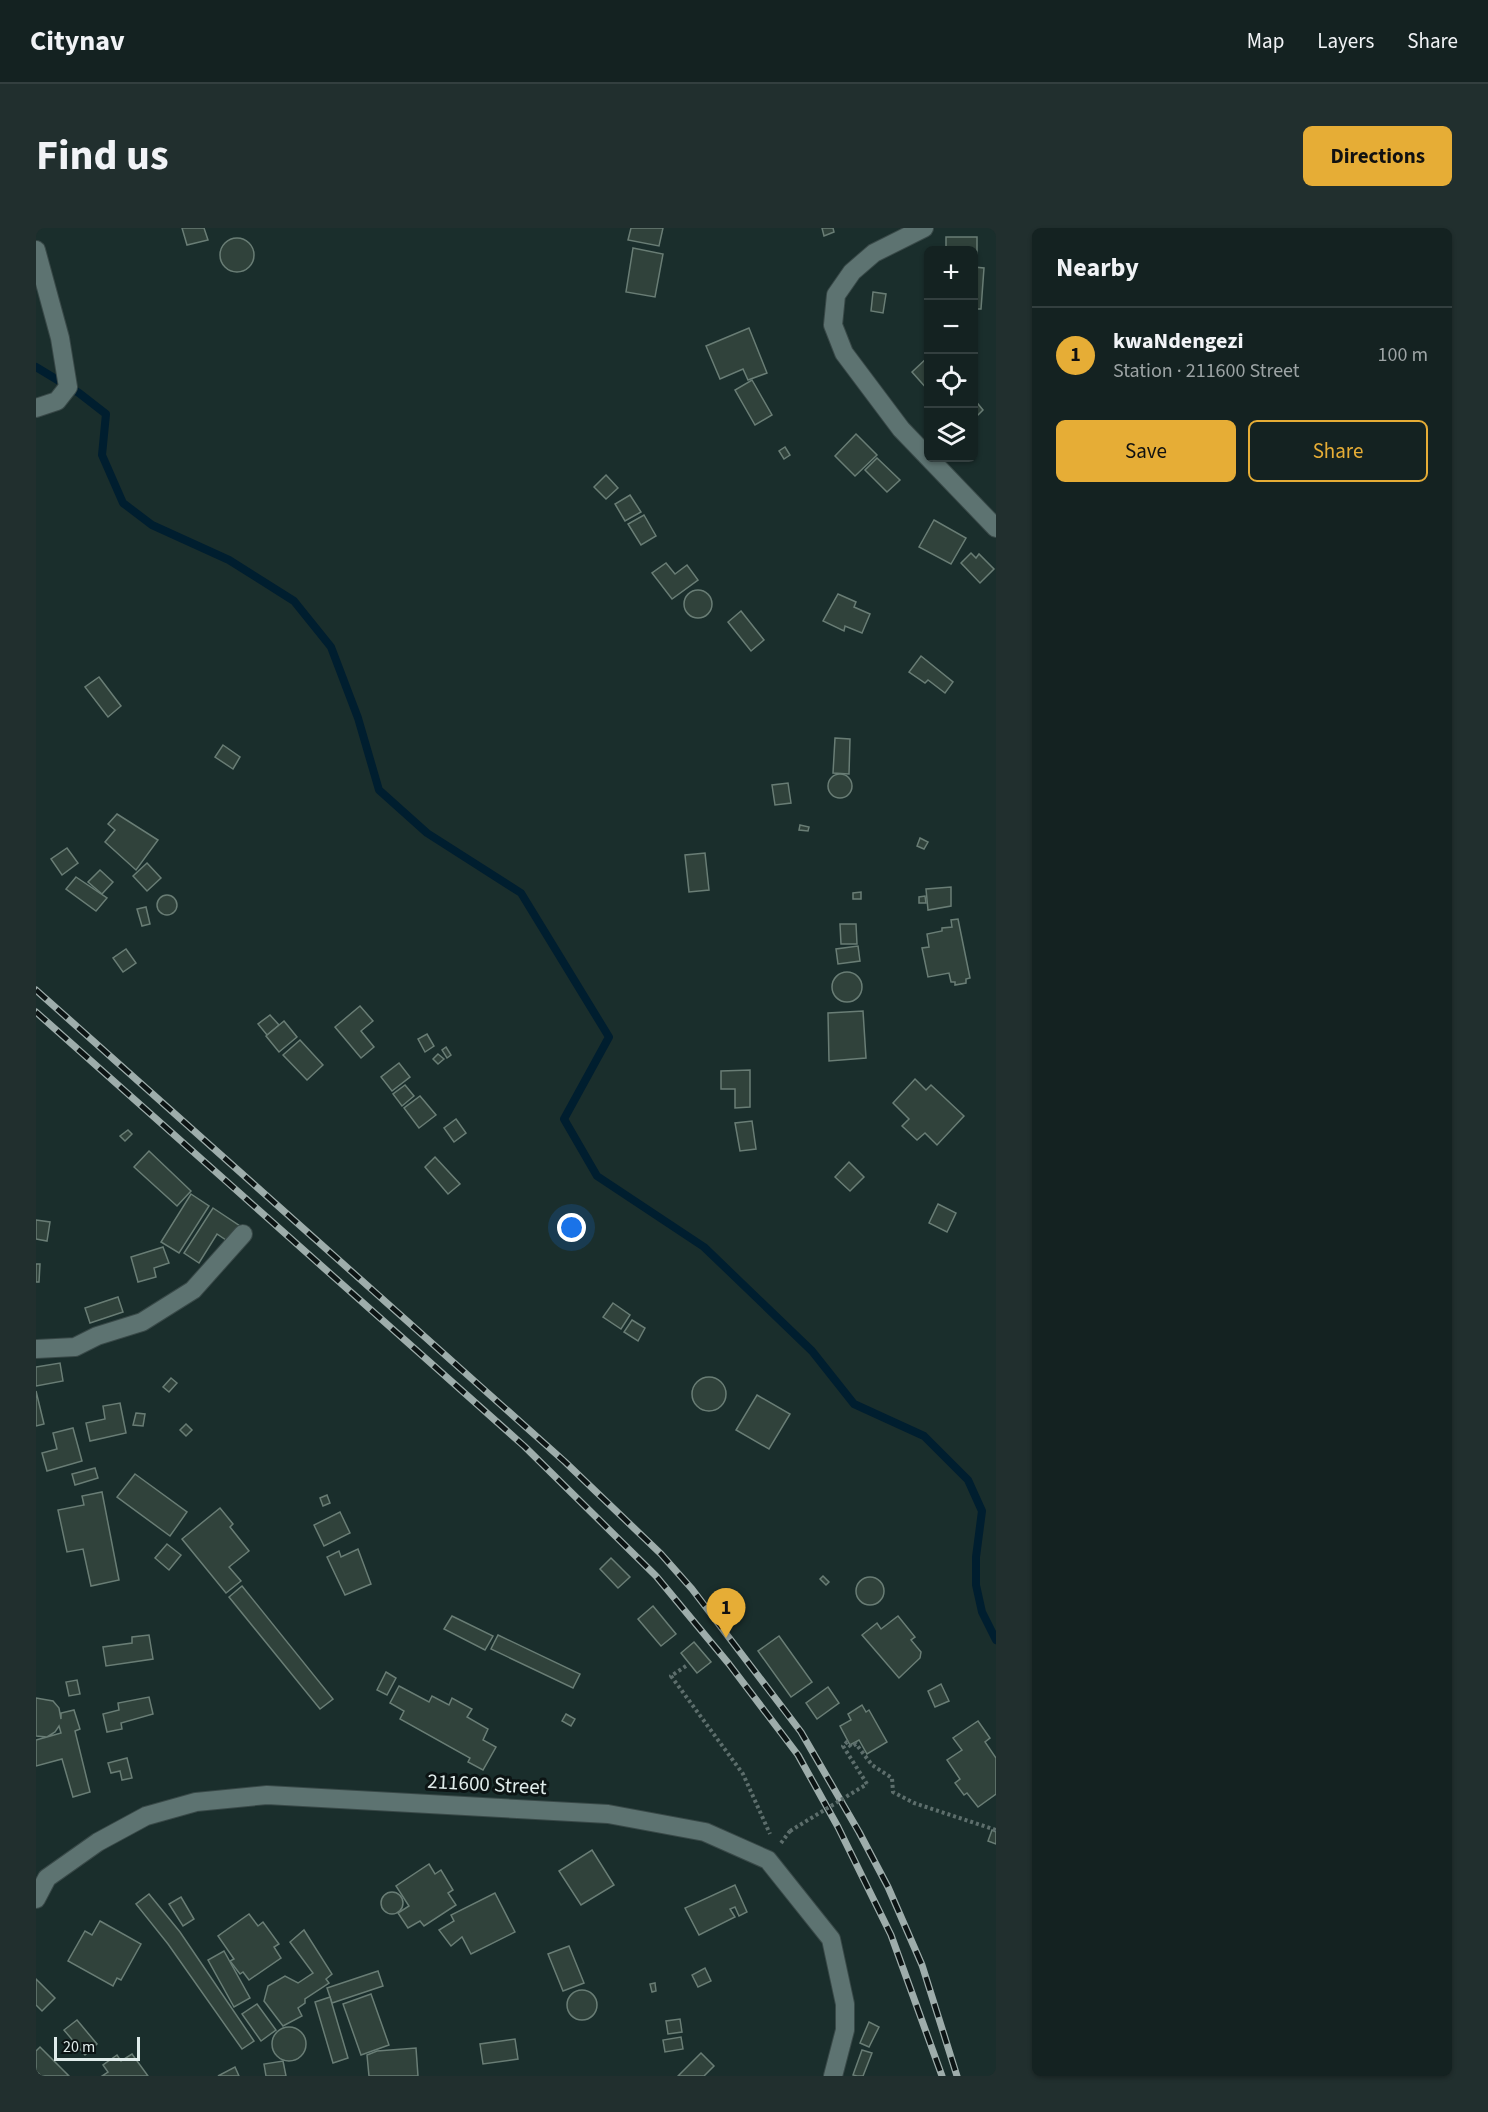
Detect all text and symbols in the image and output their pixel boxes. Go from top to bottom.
text: Citynav [30,21,125,61]
text: Map [1247,26,1284,56]
text: Layers [1317,26,1374,56]
text: Share [1407,26,1458,56]
text: Find us [36,126,169,186]
button: Directions [1303,126,1452,186]
map controls [924,246,978,462]
button: + [924,246,978,300]
text: Nearby [1056,249,1139,286]
button: − [924,300,978,354]
text: kwaNdengezi [1113,325,1244,357]
text: 1 [1070,341,1081,369]
text: 100 m [1378,341,1428,369]
button: locate [924,354,978,408]
text: Station · 211600 Street [1113,357,1300,385]
button: layers [924,408,978,462]
button: Save [1056,420,1236,482]
button: Share [1248,420,1428,482]
your location [557,1213,586,1242]
pin: 1 [706,1588,746,1638]
street label: 211600 Street [427,1766,547,1802]
scale bar [54,2034,140,2062]
text: 20 m [63,2036,95,2058]

